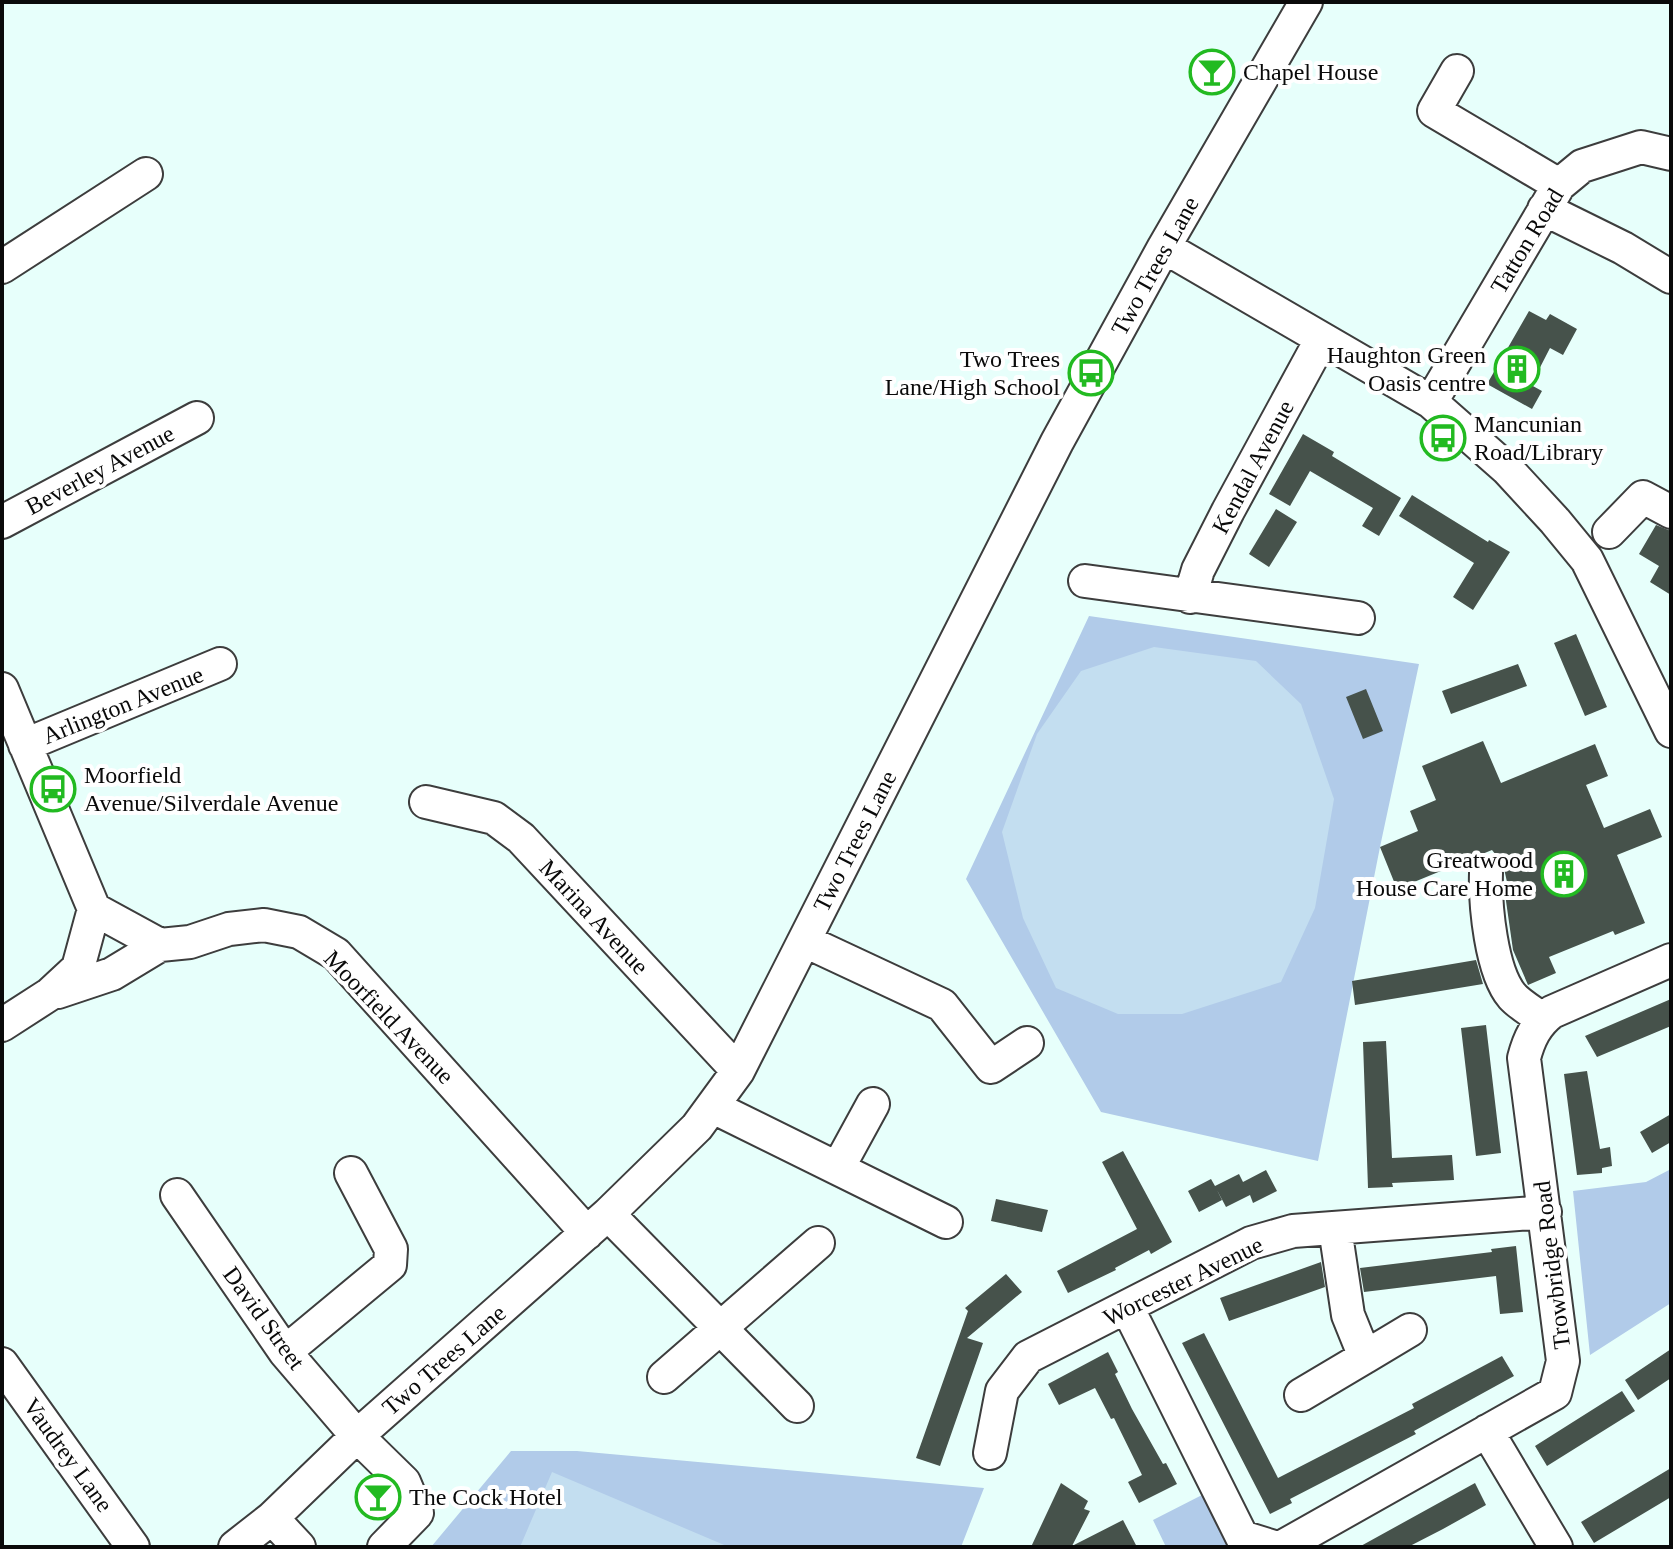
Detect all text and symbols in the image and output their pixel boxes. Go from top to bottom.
bar icon: Chapel House [1188,48,1236,96]
place label: Chapel House [1243,59,1378,85]
street label: Tatton Road [1486,184,1568,298]
street label: Two Trees Lane [1106,192,1204,340]
place label: Haughton Green Oasis centre [1327,342,1486,396]
building icon: Haughton Green Oasis centre [1493,345,1541,393]
place label: Two Trees Lane/High School [885,346,1060,400]
bus stop icon: Two Trees Lane/High School [1067,349,1115,397]
street label: Kendal Avenue [1207,396,1299,538]
place label: Mancunian Road/Library [1474,411,1603,465]
bus stop icon: Mancunian Road/Library [1419,414,1467,462]
street label: Beverley Avenue [21,420,179,520]
street label: Arlington Avenue [39,661,207,749]
place label: Moorfield Avenue/Silverdale Avenue [84,762,338,816]
bus stop icon: Moorfield Avenue/Silverdale Avenue [29,765,77,813]
street label: Two Trees Lane [808,766,902,916]
place label: Greatwood House Care Home [1356,847,1533,901]
building icon: Greatwood House Care Home [1540,850,1588,898]
street label: Marina Avenue [534,854,654,980]
street label: Moorfield Avenue [319,945,459,1089]
street label: Trowbridge Road [1529,1179,1575,1351]
street label: Worcester Avenue [1099,1231,1267,1331]
street label: David Street [218,1262,310,1375]
street label: Two Trees Lane [377,1300,511,1420]
street label: Vaudrey Lane [18,1393,118,1517]
bar icon: The Cock Hotel [354,1473,402,1521]
place label: The Cock Hotel [409,1484,563,1510]

